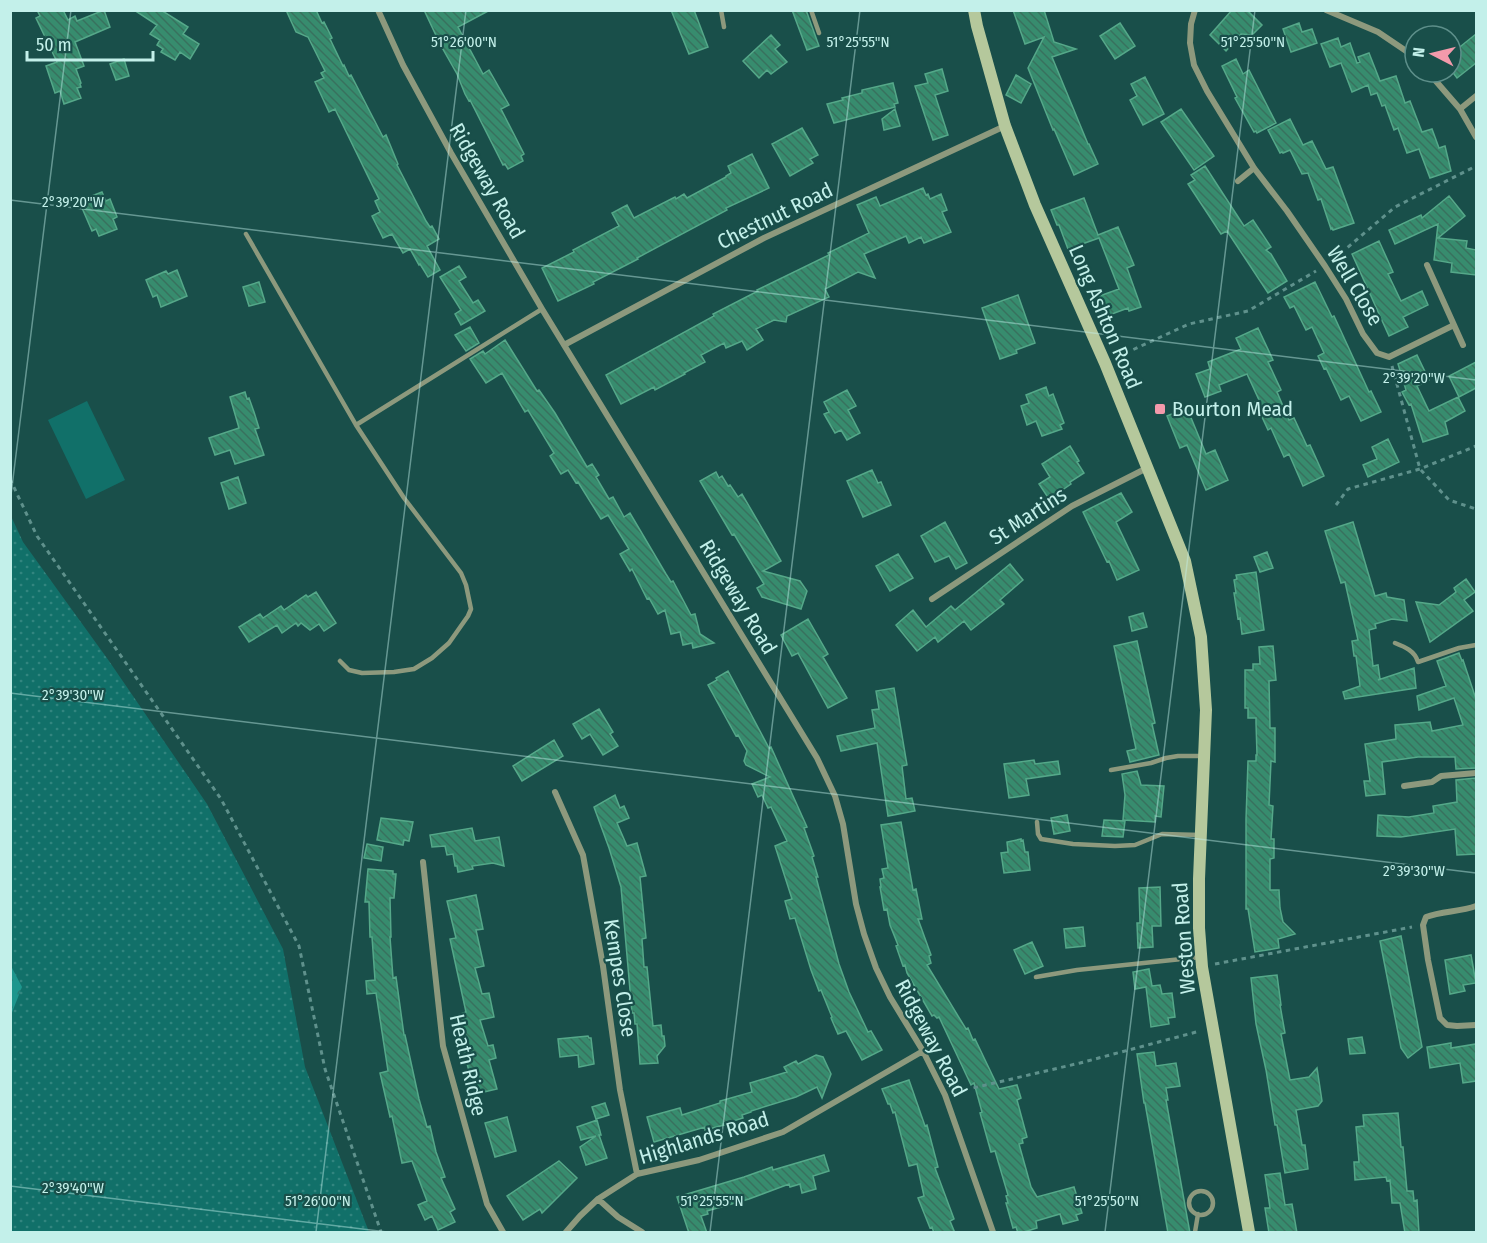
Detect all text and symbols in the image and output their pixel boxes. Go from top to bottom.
scale bar [27,24,153,62]
north arrow [1403,24,1463,84]
text: 51°26'00"N [431,33,497,51]
text: 51°25'55"N [826,33,890,51]
text: 51°25'50"N [1221,33,1285,51]
text: 50 m [36,34,72,56]
text: N [1409,46,1429,58]
street label: Ridgeway Road [443,119,531,243]
street label: Chestnut Road [713,177,837,255]
text: 2°39'20"W [42,193,104,211]
street label: Long Ashton Road [1063,241,1147,393]
street label: Well Close [1321,242,1389,330]
text: 2°39'20"W [1383,369,1445,387]
place label: Bourton Mead [1172,396,1293,422]
marker: Bourton Mead [1153,402,1167,416]
street label: St Martins [984,481,1072,551]
street label: Ridgeway Road [694,535,782,659]
text: 2°39'30"W [42,686,104,704]
text: 2°39'30"W [1383,862,1445,880]
street label: Weston Road [1167,881,1201,995]
street label: Kempes Close [598,917,642,1039]
street label: Ridgeway Road [889,975,973,1101]
street label: Heath Ridge [444,1011,492,1119]
street label: Highlands Road [636,1106,772,1170]
text: 2°39'40"W [42,1179,104,1197]
text: 51°26'00"N [285,1192,351,1210]
text: 51°25'55"N [680,1192,744,1210]
text: 51°25'50"N [1075,1192,1139,1210]

